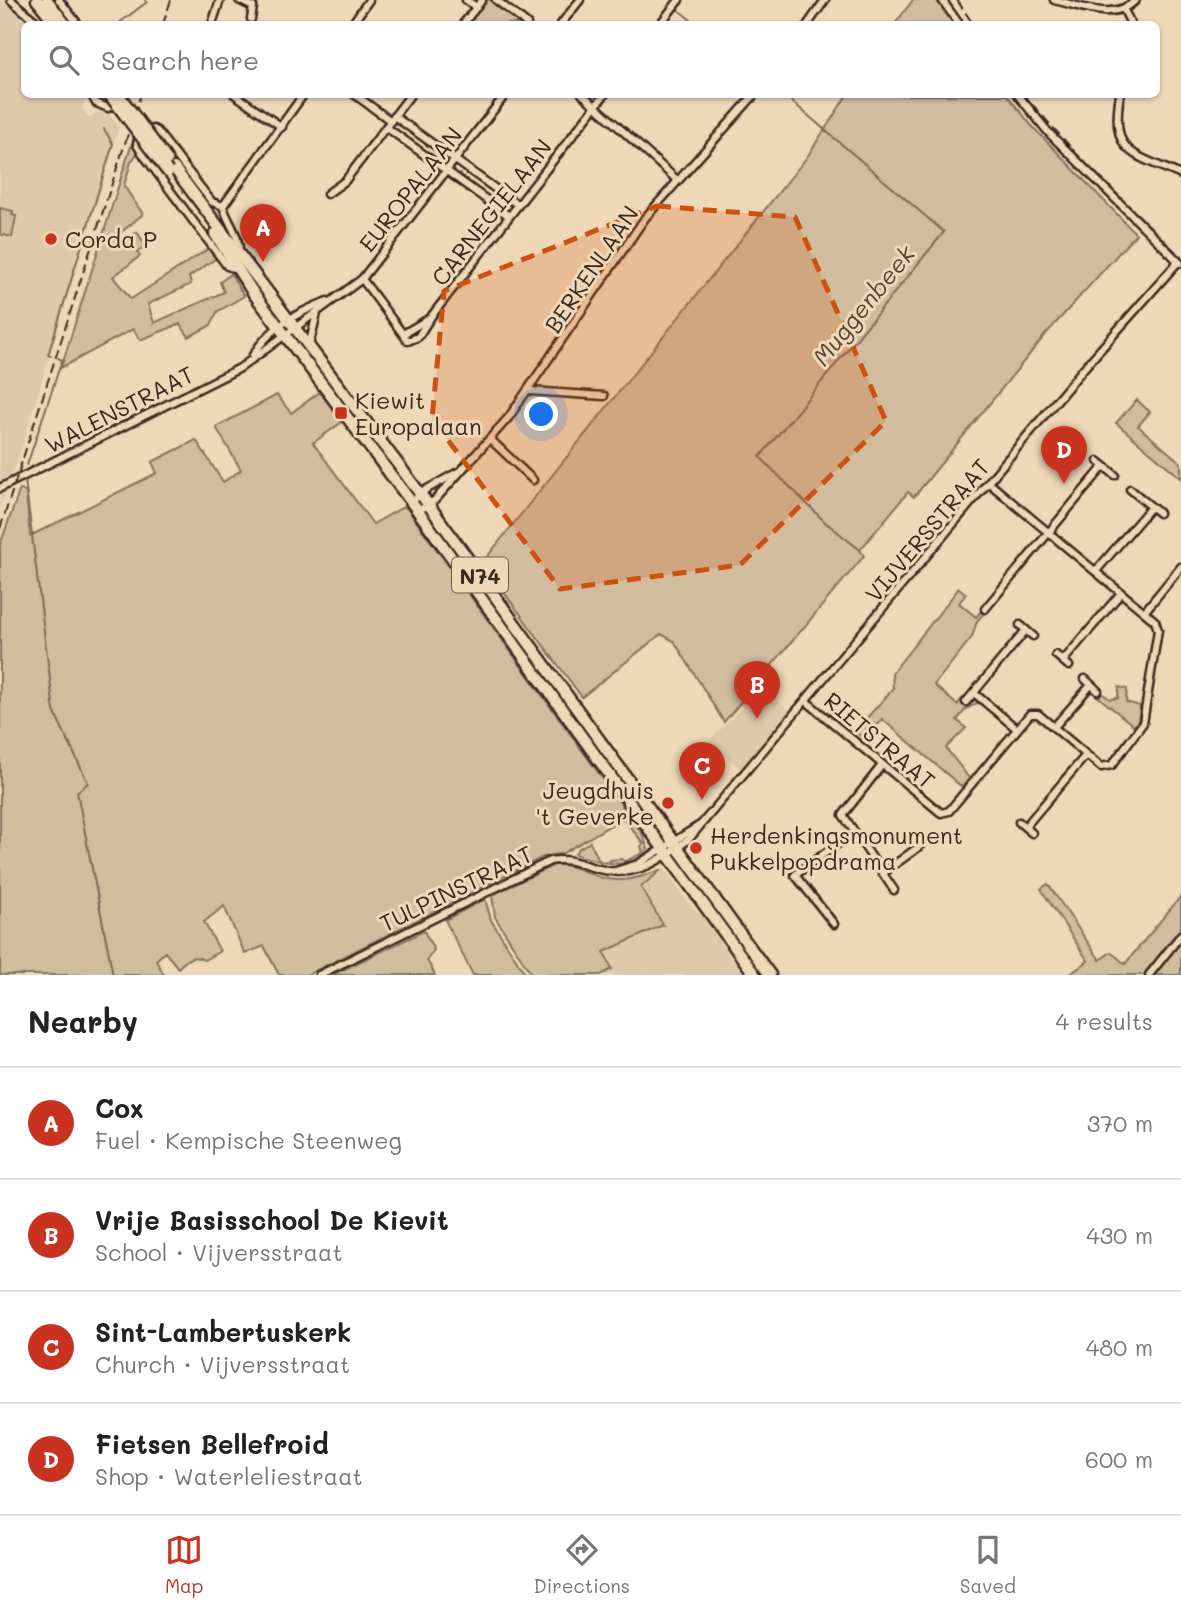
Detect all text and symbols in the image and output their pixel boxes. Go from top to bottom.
search box [21,21,1160,98]
icon: search [45,41,83,79]
text: Search here [101,43,259,77]
street label: EUROPALAAN [352,120,468,258]
street label: CARNEGIELAAN [424,132,558,292]
street label: BERKENLAAN [537,200,645,338]
pin: A [240,204,286,262]
place label: Corda P [65,224,157,254]
marker: Corda P [43,231,59,247]
water label: Muggenbeek [805,238,922,371]
street label: WALENSTRAAT [39,359,199,459]
place label: Kiewit Europalaan [355,385,482,441]
your location [524,397,558,431]
marker: Kiewit Europalaan [333,405,349,421]
pin: D [1041,426,1087,484]
street label: VIJVERSSTRAAT [858,452,996,608]
road number: N74 [452,558,508,592]
pin: B [734,661,780,719]
street label: RIETSTRAAT [818,685,942,795]
pin: C [679,742,725,800]
place label: Jeugdhuis 't Geverke [536,775,654,831]
marker: Jeugdhuis 't Geverke [660,795,676,811]
place label: Herdenkingsmonument Pukkelpopdrama [710,820,963,876]
street label: TULPINSTRAAT [375,838,537,938]
marker: Herdenkingsmonument Pukkelpopdrama [688,840,704,856]
text: Nearby [28,1001,138,1041]
text: 4 results [1056,1006,1153,1036]
text: Cox [95,1091,144,1125]
text: A [43,1108,59,1138]
text: 370 m [1087,1108,1153,1138]
text: Fuel · Kempische Steenweg [95,1125,402,1155]
text: Vrije Basisschool De Kievit [95,1203,449,1237]
text: B [43,1220,59,1250]
text: 430 m [1086,1220,1153,1250]
text: School · Vijversstraat [95,1237,343,1267]
text: Sint-Lambertuskerk [95,1315,351,1349]
text: C [42,1332,60,1362]
text: 480 m [1086,1332,1153,1362]
text: Church · Vijversstraat [95,1349,350,1379]
text: Fietsen Bellefroid [95,1427,329,1461]
text: D [43,1444,59,1474]
text: 600 m [1085,1444,1153,1474]
text: Shop · Waterleliestraat [95,1461,363,1491]
tab: Map [165,1531,204,1598]
tab: Directions [533,1531,630,1598]
tab: Saved [960,1531,1016,1598]

